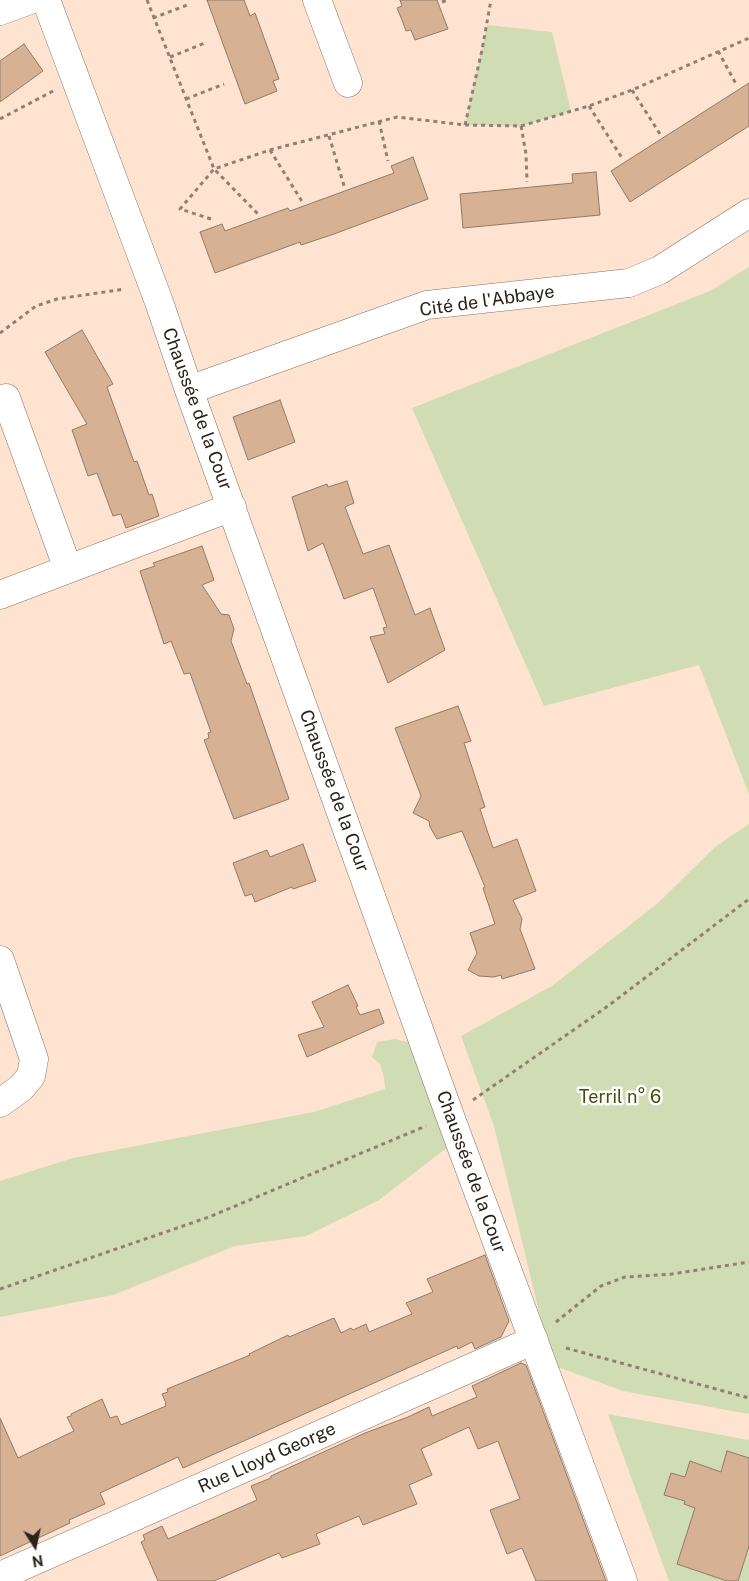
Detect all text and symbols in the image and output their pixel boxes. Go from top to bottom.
street label: Cité de l'Abbaye [418,281,556,321]
street label: Chaussée de la Cour [158,325,236,493]
street label: Chaussée de la Cour [295,707,373,875]
park label: Terril n° 6 [579,1086,661,1108]
street label: Chaussée de la Cour [432,1088,510,1256]
street label: Rue Lloyd George [195,1418,339,1498]
north arrow [10,1521,60,1571]
text: N [31,1552,44,1570]

